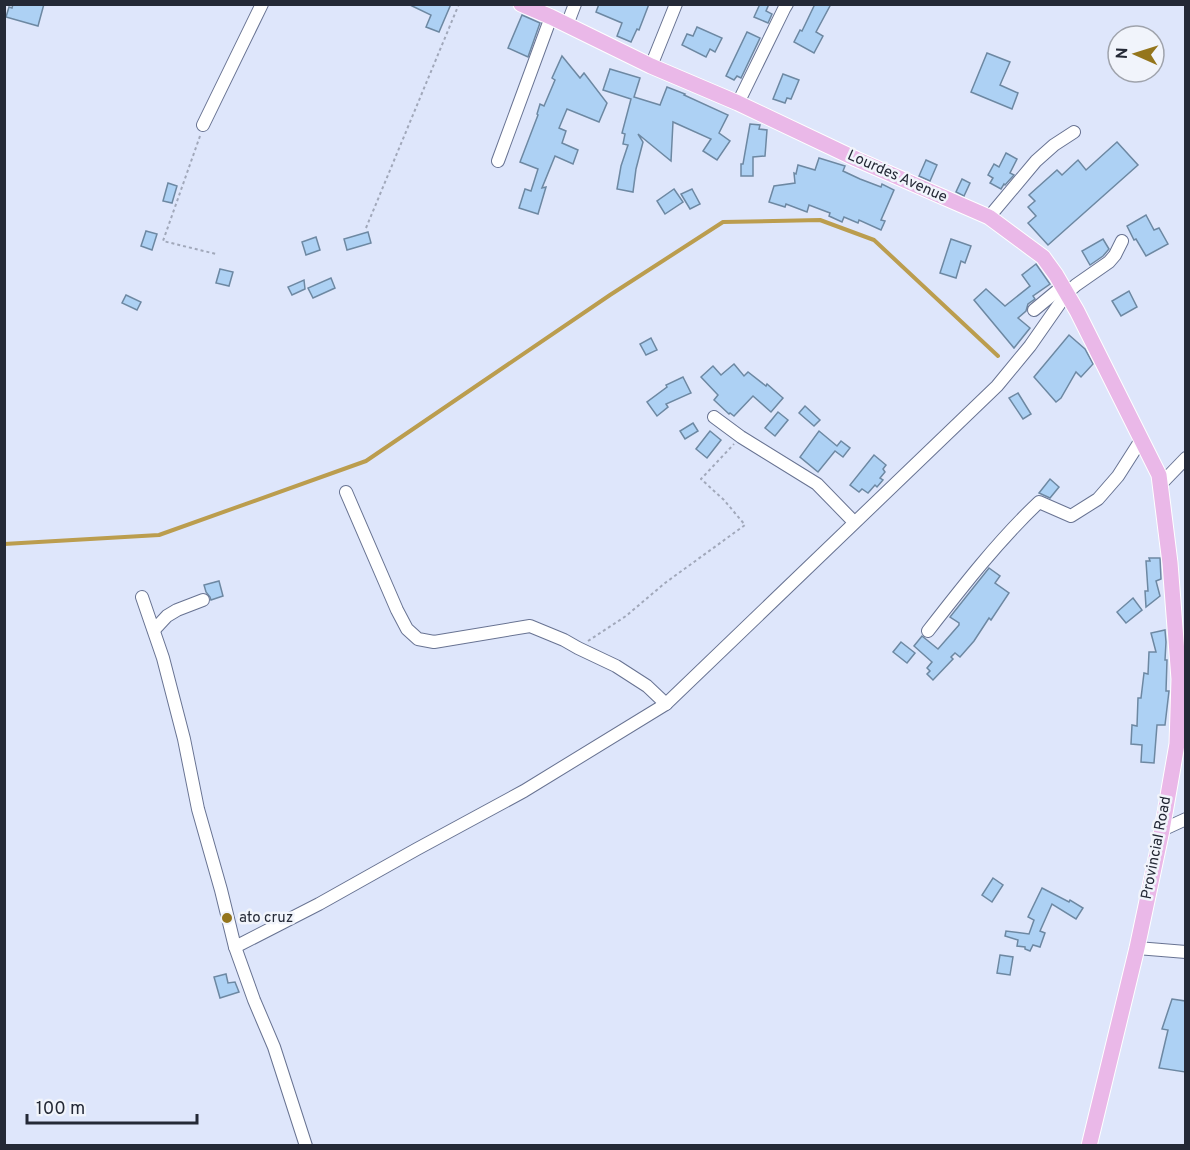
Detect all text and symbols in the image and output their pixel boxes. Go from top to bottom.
north arrow [1106,24,1166,84]
text: N [1113,47,1133,60]
street label: Lourdes Avenue [844,147,950,207]
street label: Provincial Road [1138,795,1176,901]
place label: ato cruz [239,909,293,928]
marker: ato cruz [220,911,234,925]
scale bar [27,1087,196,1125]
text: 100 m [36,1098,85,1121]

